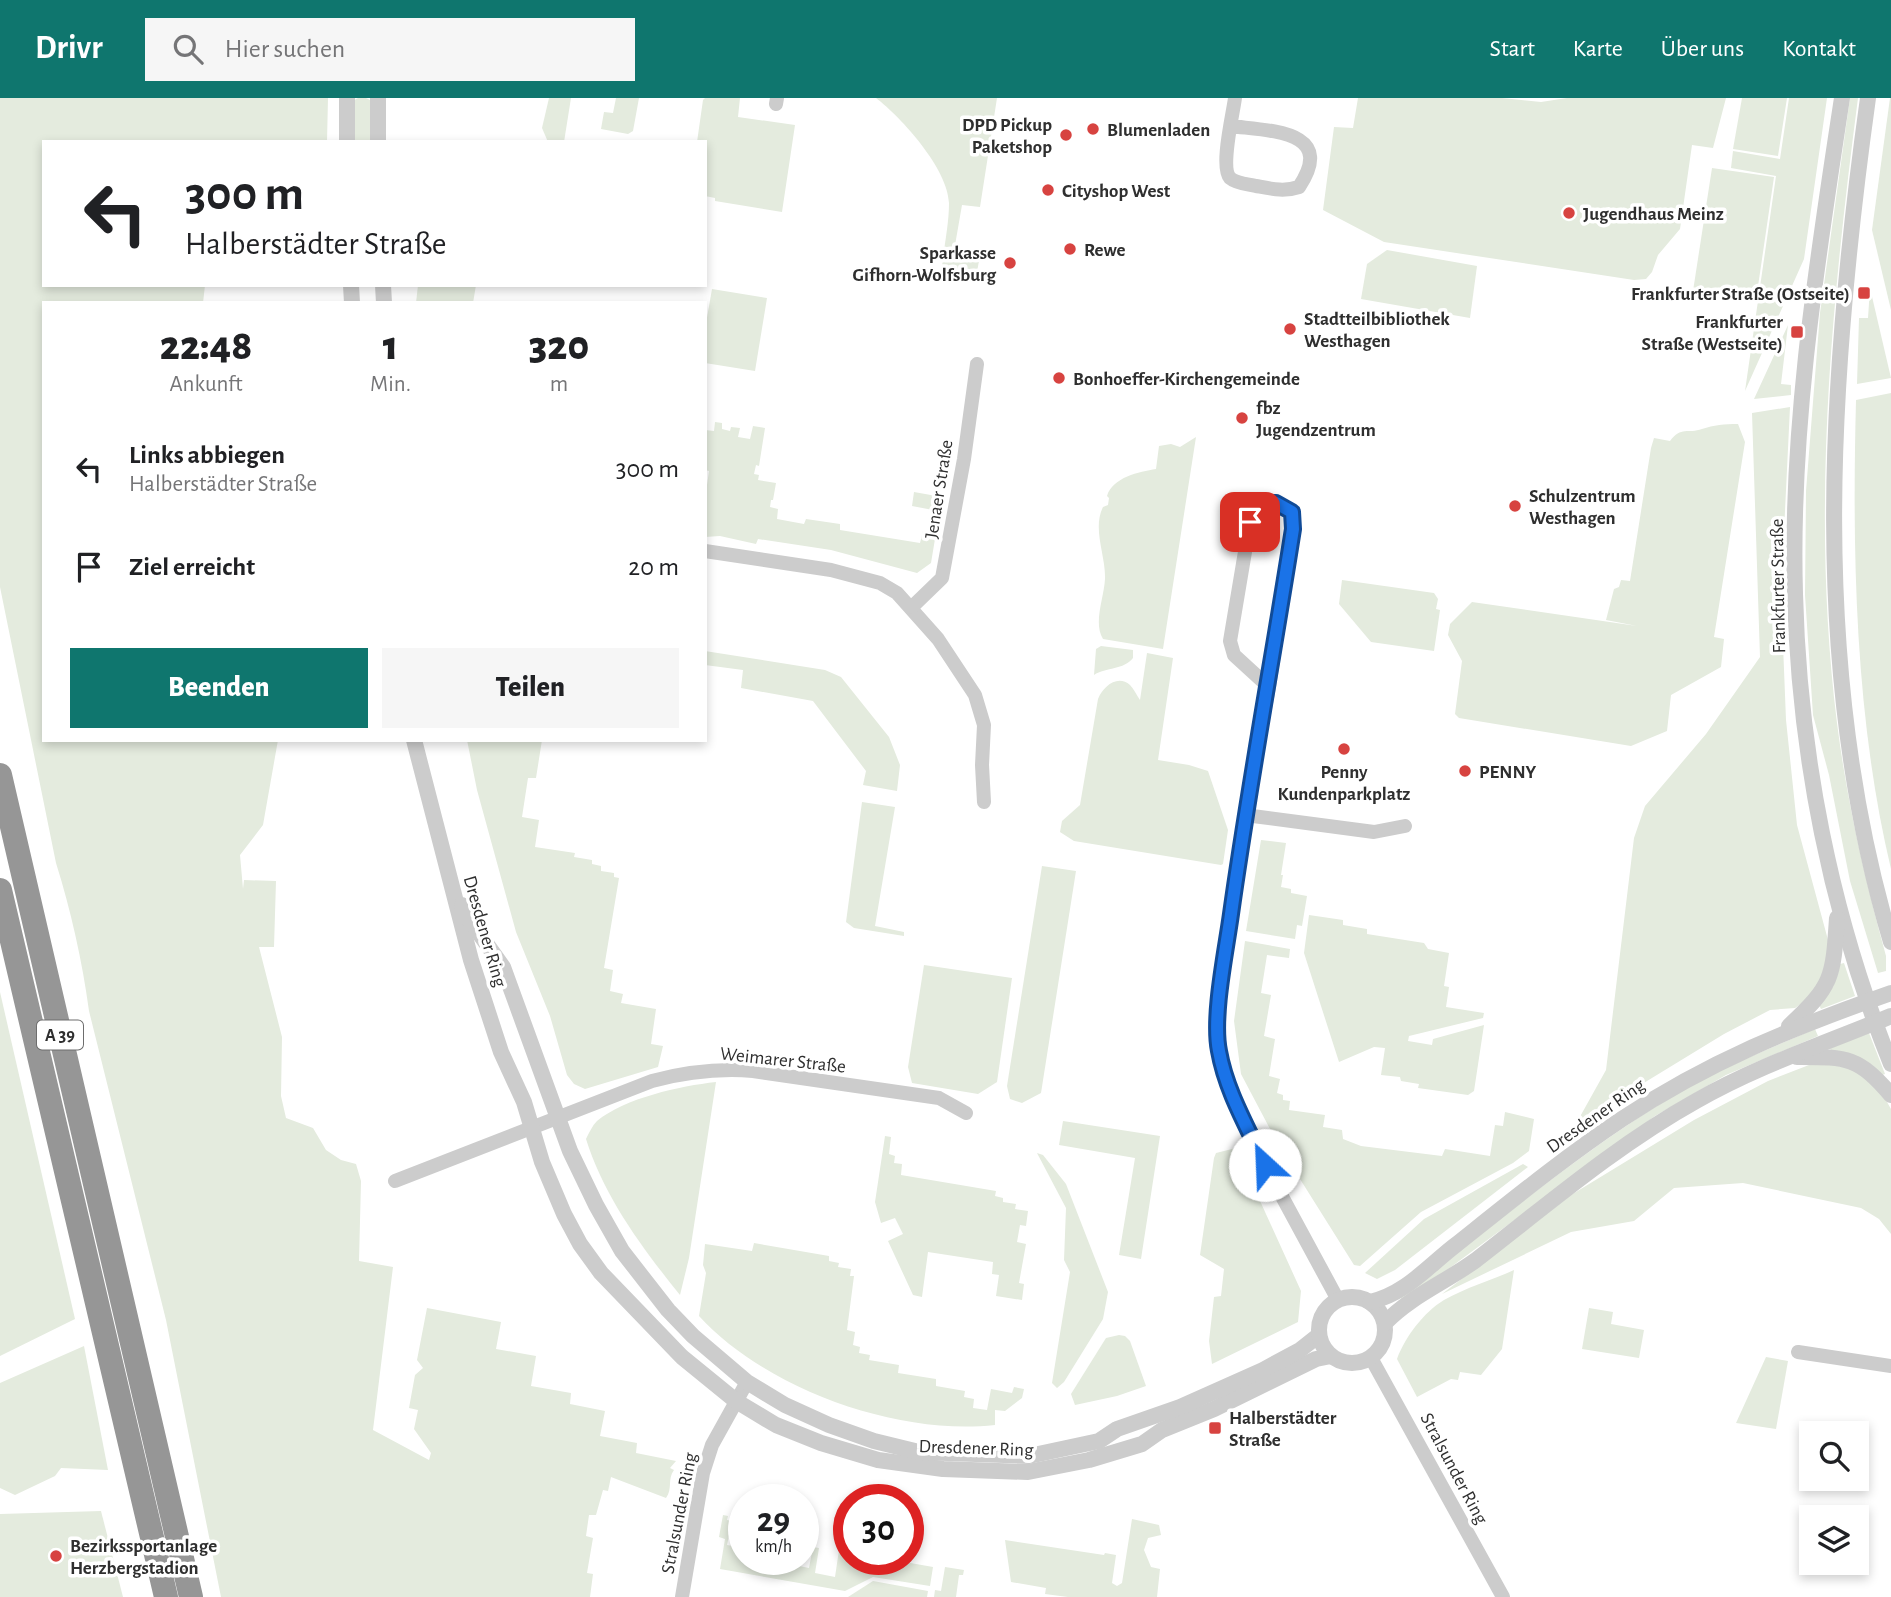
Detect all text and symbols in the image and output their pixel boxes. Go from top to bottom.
search box [145,18,635,81]
icon: search [169,30,207,68]
text: Drivr [35,32,103,65]
text: Hier suchen [225,36,345,62]
text: Start [1490,37,1535,61]
text: Karte [1573,37,1623,61]
text: Über uns [1661,37,1744,61]
text: Kontakt [1782,37,1856,61]
place label: DPD Pickup Paketshop [962,116,1052,157]
marker: Blumenladen [1085,121,1101,137]
place label: Blumenladen [1107,121,1210,140]
marker: DPD Pickup Paketshop [1058,127,1074,143]
icon: left [70,168,161,259]
text: 300 m [185,170,304,219]
marker: Cityshop West [1040,182,1056,198]
place label: Cityshop West [1062,182,1171,201]
marker: Jugendhaus Meinz [1561,205,1577,221]
place label: Jugendhaus Meinz [1583,205,1724,224]
text: Halberstädter Straße [185,228,447,260]
marker: Rewe [1062,241,1078,257]
place label: Rewe [1084,241,1126,260]
place label: Sparkasse Gifhorn-Wolfsburg [853,244,996,285]
marker: Sparkasse Gifhorn-Wolfsburg [1002,255,1018,271]
place label: Frankfurter Straße (Ostseite) [1631,285,1850,304]
marker: Frankfurter Straße (Ostseite) [1856,285,1872,301]
place label: Stadtteilbibliothek Westhagen [1304,310,1450,351]
place label: Frankfurter Straße (Westseite) [1642,313,1783,354]
marker: Stadtteilbibliothek Westhagen [1282,321,1298,337]
marker: Frankfurter Straße (Westseite) [1789,324,1805,340]
text: 22:48 [160,325,252,367]
text: 1 [383,325,398,367]
text: 320 [529,325,589,367]
marker: Bonhoeffer-Kirchengemeinde [1051,370,1067,386]
place label: Bonhoeffer-Kirchengemeinde [1073,370,1300,389]
text: Ankunft [170,373,243,396]
text: Min. [370,373,411,396]
text: m [550,373,568,396]
place label: fbz Jugendzentrum [1256,399,1376,440]
marker: fbz Jugendzentrum [1234,410,1250,426]
street label: Jenaer Straße [922,438,957,540]
text: Links abbiegen [129,442,285,468]
icon: left [70,450,108,488]
text: 300 m [616,456,679,482]
text: Halberstädter Straße [129,473,317,496]
place label: Schulzentrum Westhagen [1529,487,1636,528]
pin [1220,492,1280,552]
marker: Schulzentrum Westhagen [1507,498,1523,514]
icon: arrive [1231,503,1269,541]
street label: Frankfurter Straße [1768,518,1789,654]
icon: arrive [70,548,108,586]
text: Ziel erreicht [129,554,255,580]
text: 20 m [628,554,679,580]
button: Beenden [70,648,368,728]
button: Teilen [382,648,679,728]
marker: Penny Kundenparkplatz [1336,741,1352,757]
place label: Penny Kundenparkplatz [1278,763,1410,804]
marker: PENNY [1457,763,1473,779]
place label: PENNY [1479,763,1537,782]
street label: Dresdener Ring [460,874,510,990]
road number: A 39 [37,1020,83,1050]
street label: Weimarer Straße [719,1044,847,1077]
street label: Dresdener Ring [1543,1075,1649,1157]
position arrow [1228,1128,1302,1202]
place label: Halberstädter Straße [1229,1409,1337,1450]
street label: Stralsunder Ring [1416,1410,1491,1528]
marker: Halberstädter Straße [1207,1420,1223,1436]
map controls [1799,1421,1869,1575]
button: search [1799,1421,1869,1491]
street label: Dresdener Ring [918,1437,1034,1460]
street label: Stralsunder Ring [658,1450,701,1575]
speed limit sign: 30 [833,1484,924,1575]
text: 29 [757,1503,790,1538]
button: layers [1799,1505,1869,1575]
place label: Bezirkssportanlage Herzbergstadion [70,1537,217,1578]
text: km/h [755,1538,792,1556]
marker: Bezirkssportanlage Herzbergstadion [48,1548,64,1564]

